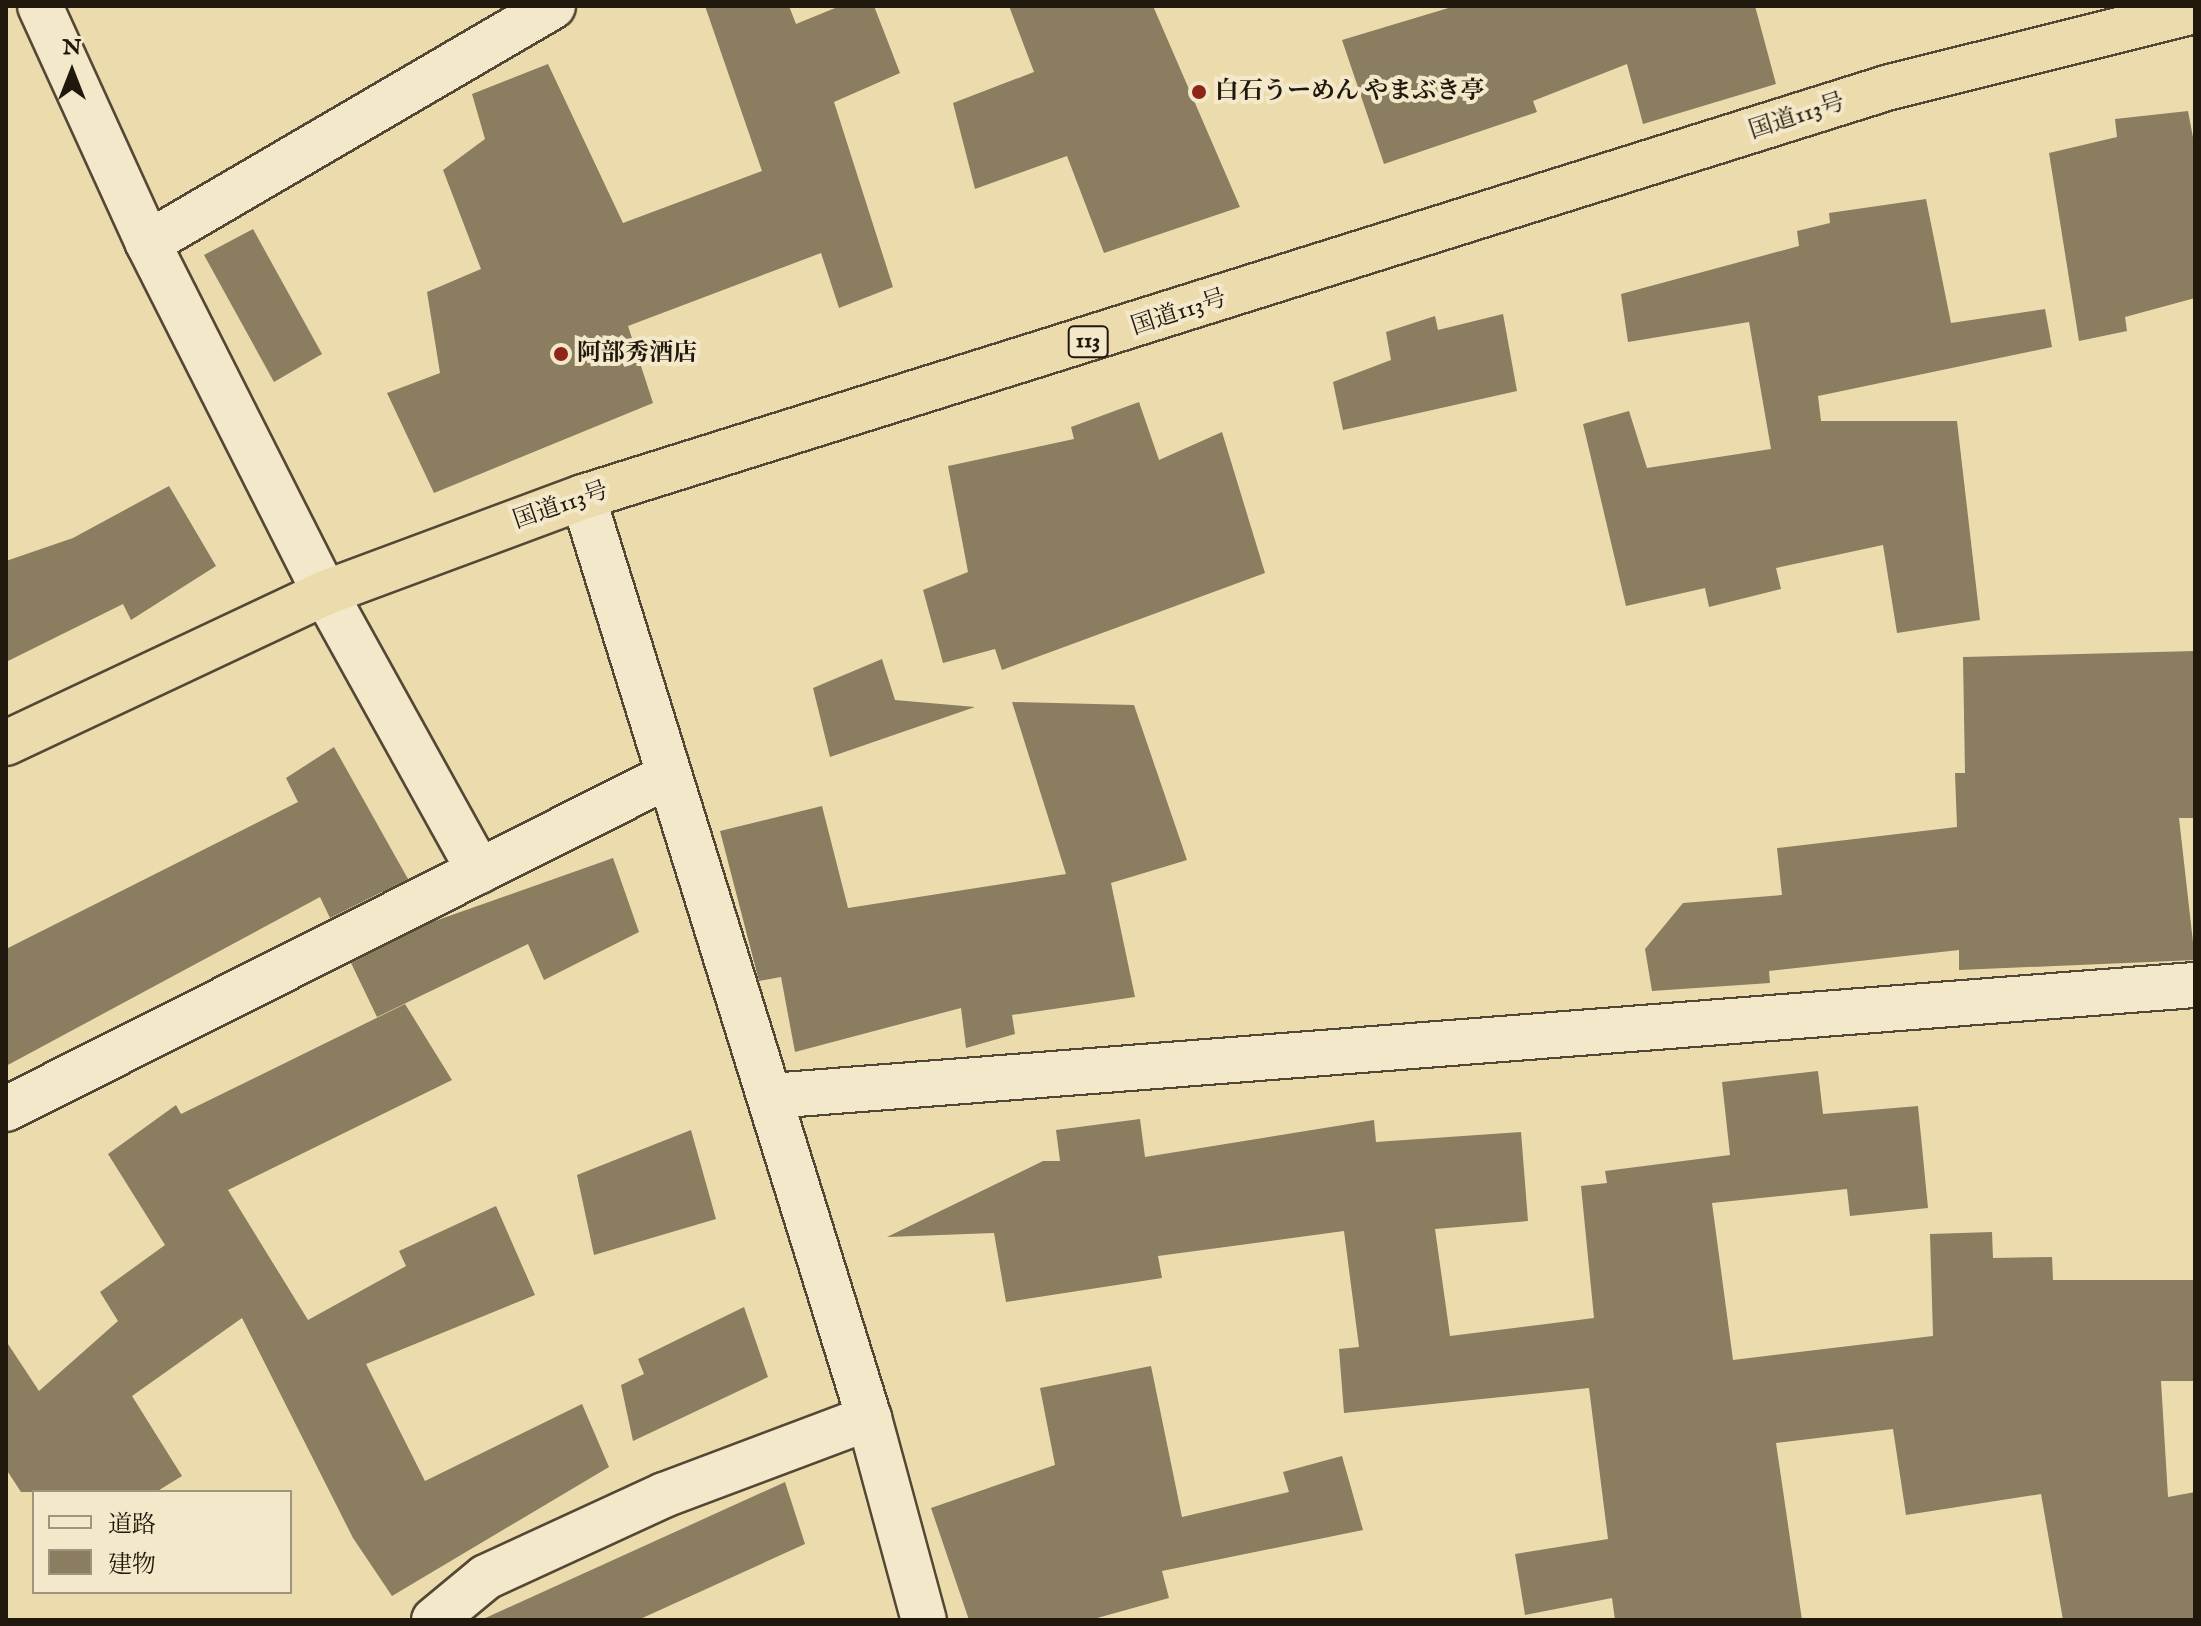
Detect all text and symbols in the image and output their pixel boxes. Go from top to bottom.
north arrow [32,32,112,112]
text: N [62,34,82,62]
place label: 白石うーめん やまぶき亭 [1215,78,1484,106]
marker: 白石うーめん やまぶき亭 [1190,83,1208,101]
street label: 国道113号 [1746,88,1848,146]
street label: 国道113号 [1128,284,1230,342]
road number: 113 [1066,324,1110,360]
place label: 阿部秀酒店 [577,340,697,368]
marker: 阿部秀酒店 [552,345,570,363]
street label: 国道113号 [510,476,612,536]
legend [32,1490,292,1594]
text: 道路 [108,1510,156,1541]
text: 建物 [108,1550,156,1581]

